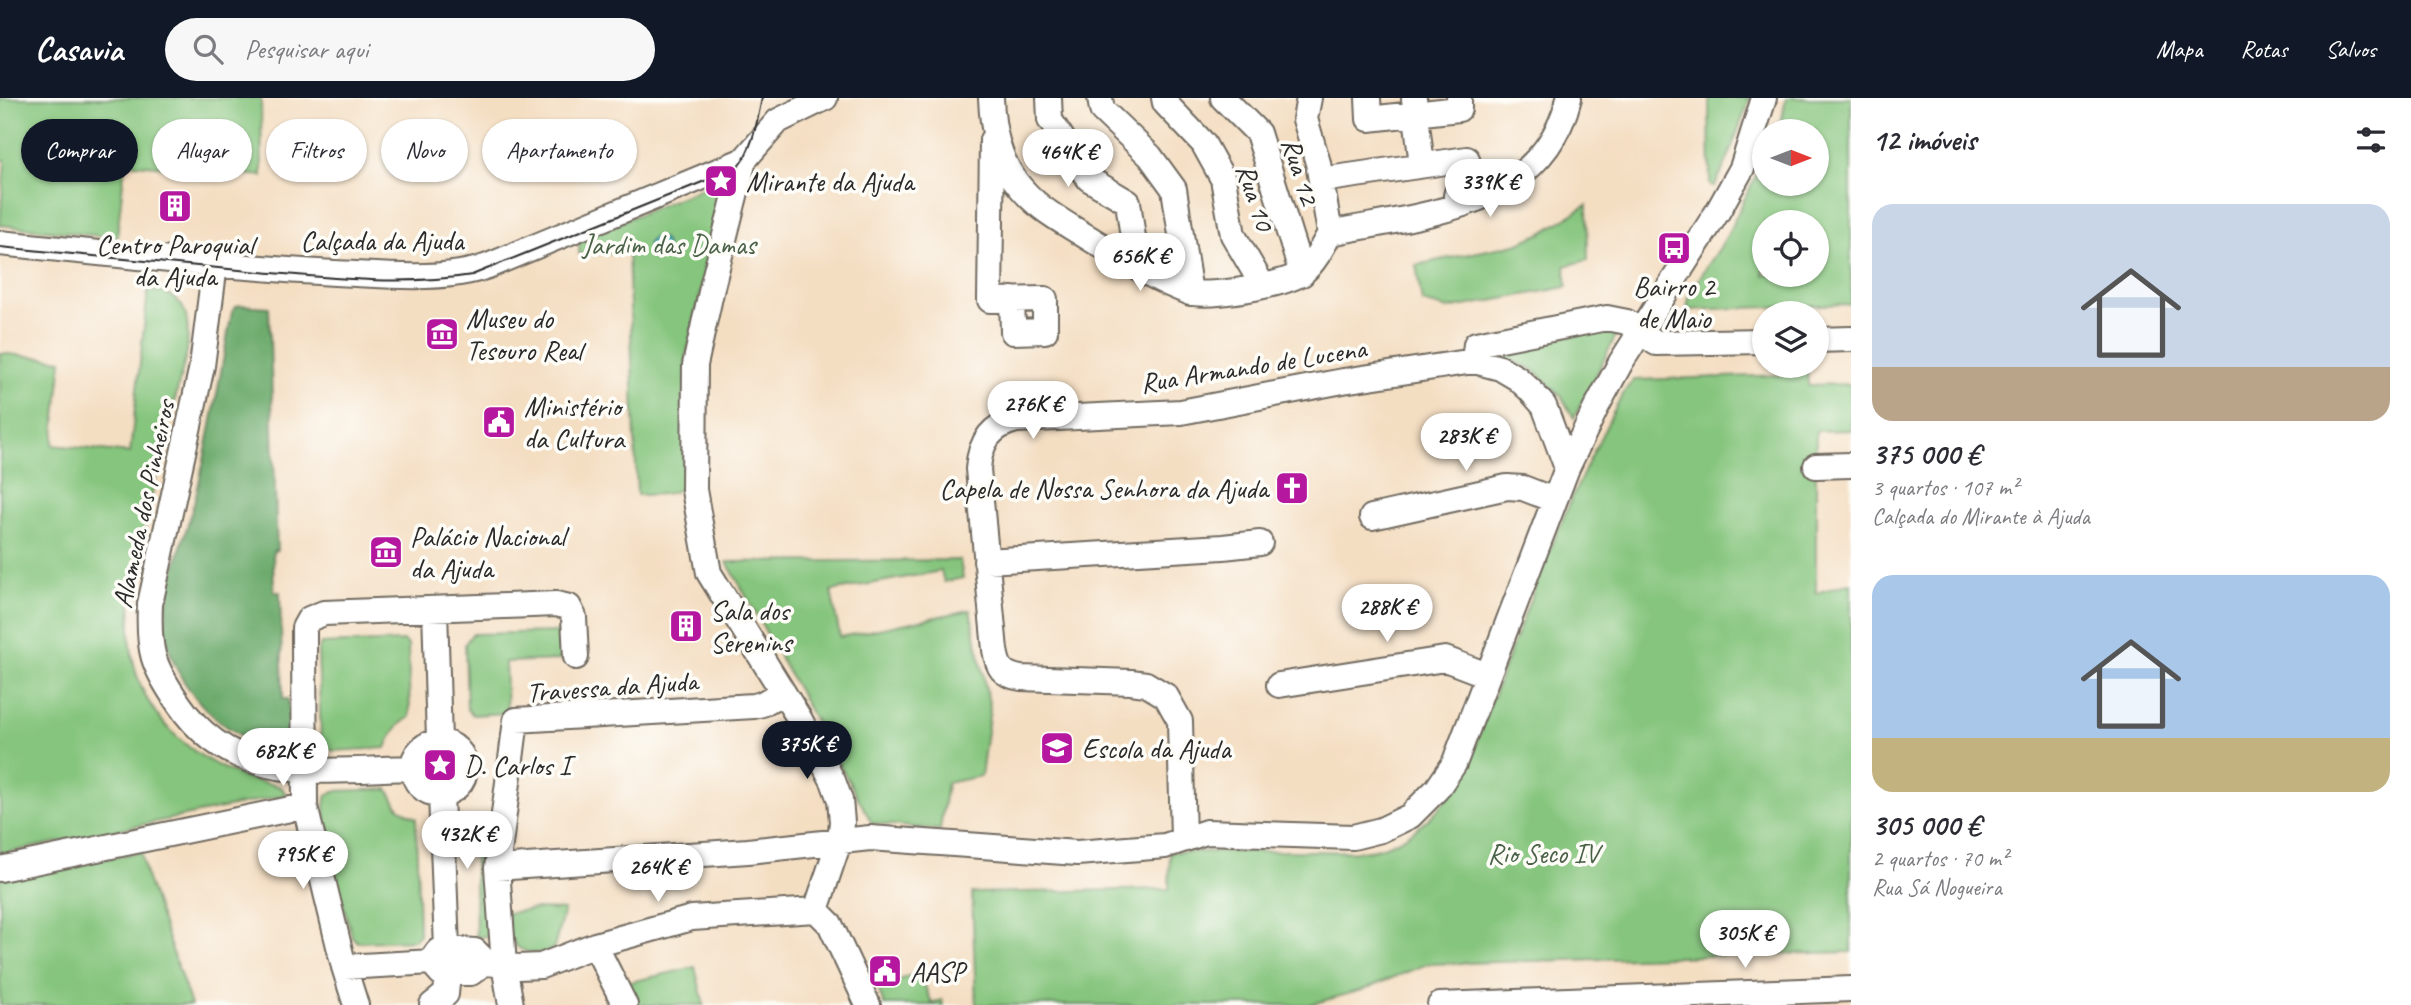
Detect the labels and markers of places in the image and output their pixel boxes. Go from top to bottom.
pin: 464K € [1011,130,1125,189]
pin: 339K € [1433,159,1547,219]
place icon: Mirante da Ajuda [702,162,740,200]
place label: Mirante da Ajuda [746,164,916,199]
building icon: Centro Paroquial da Ajuda [156,187,194,225]
place label: Centro Paroquial da Ajuda [96,227,259,294]
bus stop icon: Bairro 2 de Maio [1655,229,1693,267]
pin: 656K € [1083,234,1197,293]
place label: Bairro 2 de Maio [1633,269,1717,336]
place label: Museu do Tesouro Real [466,301,587,368]
museum icon: Museu do Tesouro Real [423,315,461,353]
pin: 276K € [976,382,1090,441]
place label: Ministério da Cultura [524,389,626,456]
public building icon: Ministério da Cultura [480,403,518,441]
pin: 283K € [1409,414,1523,473]
church icon: Capela de Nossa Senhora da Ajuda [1273,469,1311,507]
place label: Capela de Nossa Senhora da Ajuda [940,471,1271,506]
place label: Palácio Nacional da Ajuda [410,519,570,586]
museum icon: Palácio Nacional da Ajuda [367,533,405,571]
pin: 288K € [1330,584,1444,644]
place label: Sala dos Serenins [710,593,794,660]
building icon: Sala dos Serenins [667,607,705,645]
pin: 375K € [750,722,864,781]
pin: 682K € [226,728,340,788]
school or university icon: Escola da Ajuda [1038,729,1076,767]
place label: Escola da Ajuda [1082,731,1232,766]
place icon: D. Carlos I [421,746,459,784]
place label: D. Carlos I [464,748,576,783]
pin: 432K € [410,812,524,871]
pin: 795K € [246,832,360,891]
pin: 264K € [601,844,715,904]
pin: 305K € [1688,910,1802,970]
public building icon: AASP [866,952,904,990]
place label: AASP [910,954,968,989]

